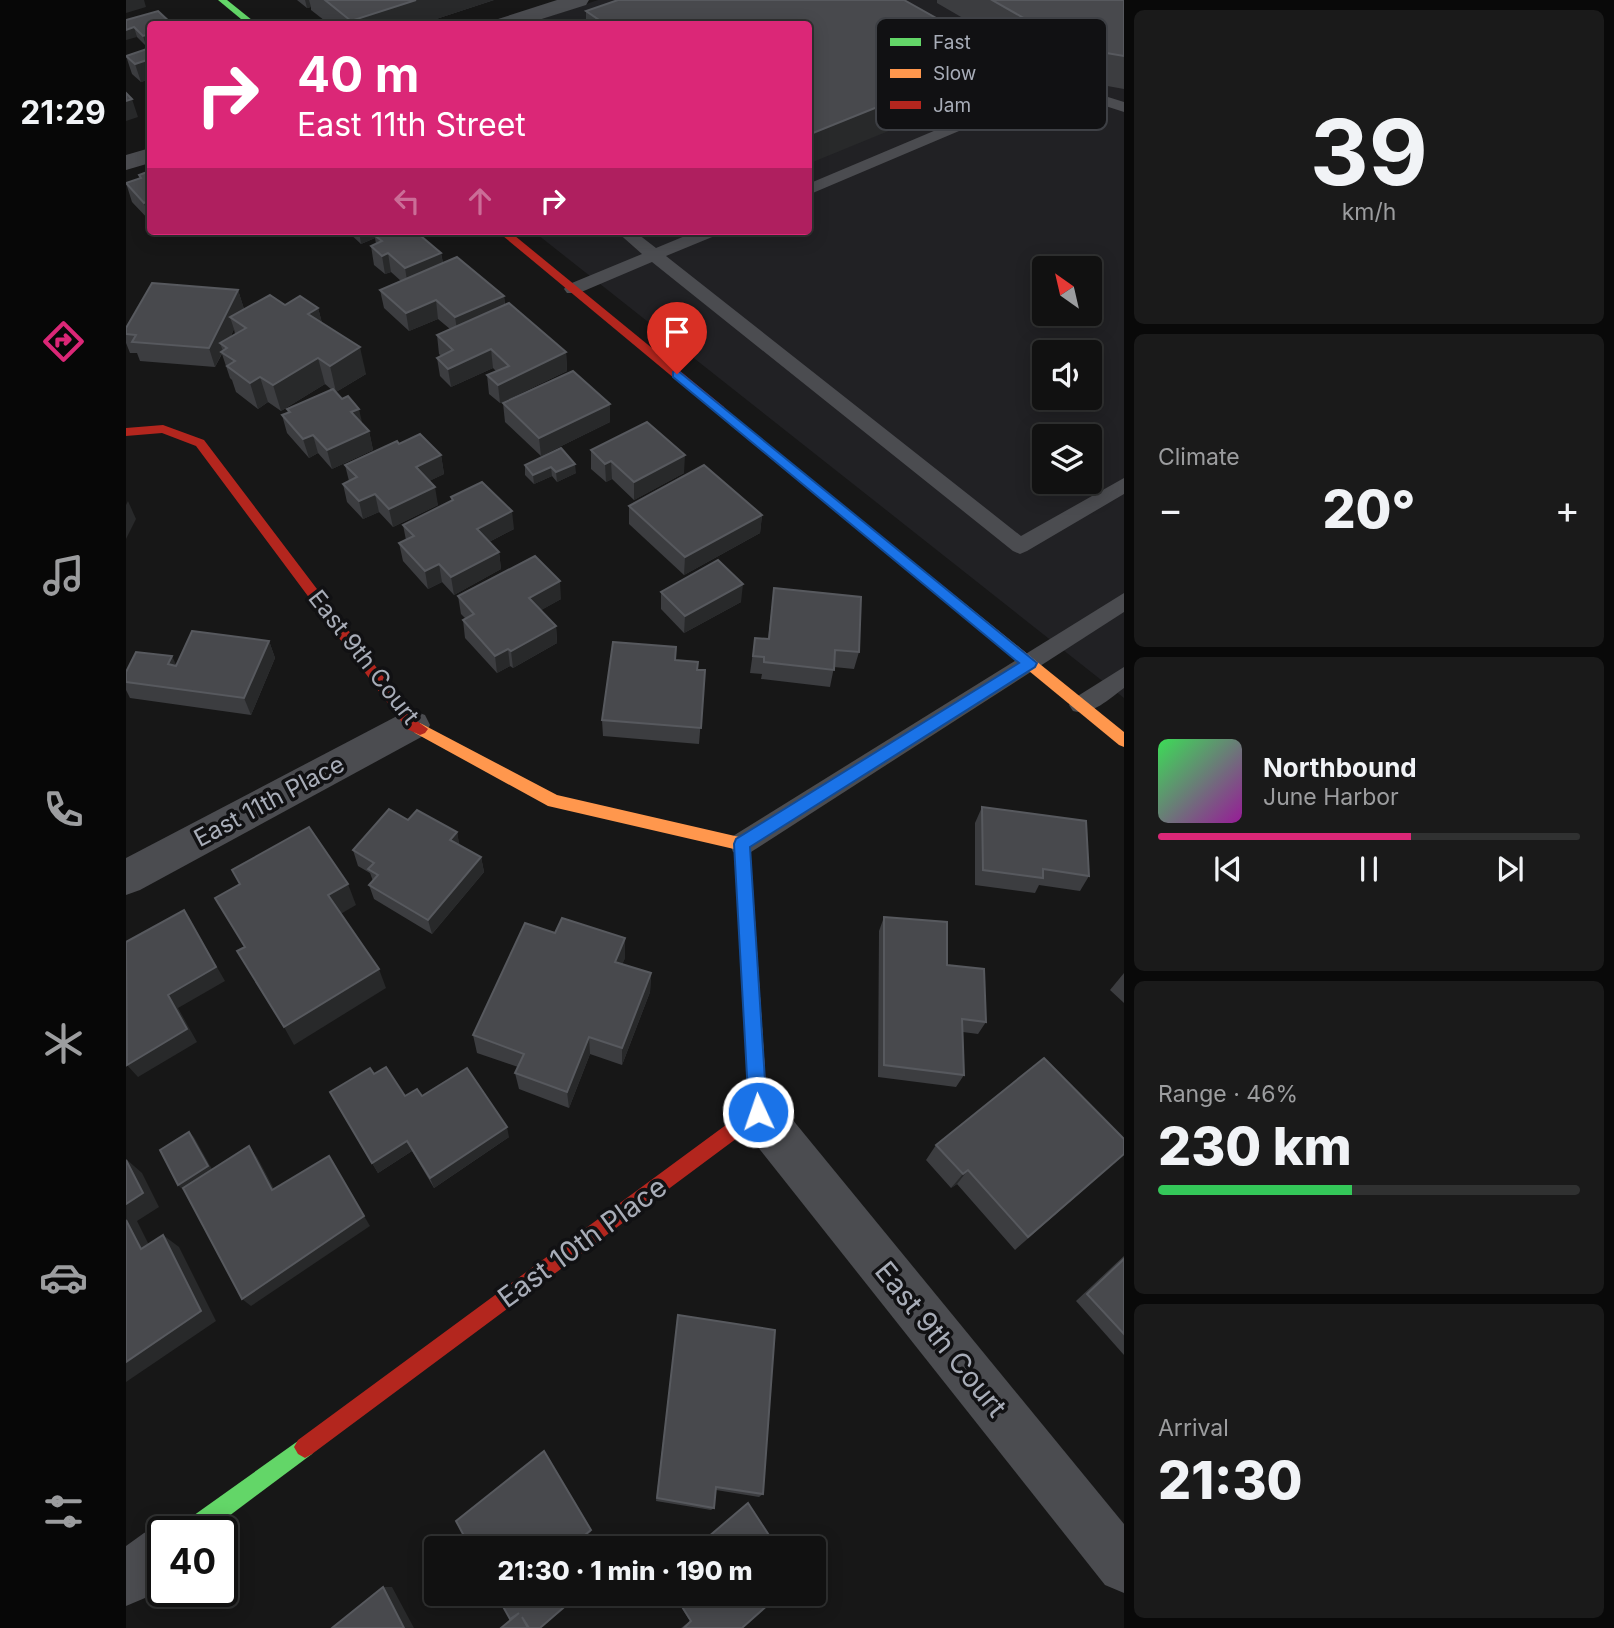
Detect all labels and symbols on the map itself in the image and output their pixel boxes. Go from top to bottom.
legend [876,18,1107,130]
text: Fast [933,31,971,54]
text: Slow [933,62,976,85]
text: Jam [933,94,971,117]
north arrow [1032,256,1102,326]
pin [647,302,707,374]
street label: East 9th Court [303,584,426,730]
street label: East 11th Place [189,749,349,853]
position arrow [721,1075,795,1149]
street label: East 10th Place [491,1169,673,1315]
street label: East 9th Court [868,1255,1014,1423]
speed limit sign: 40 [147,1516,238,1607]

